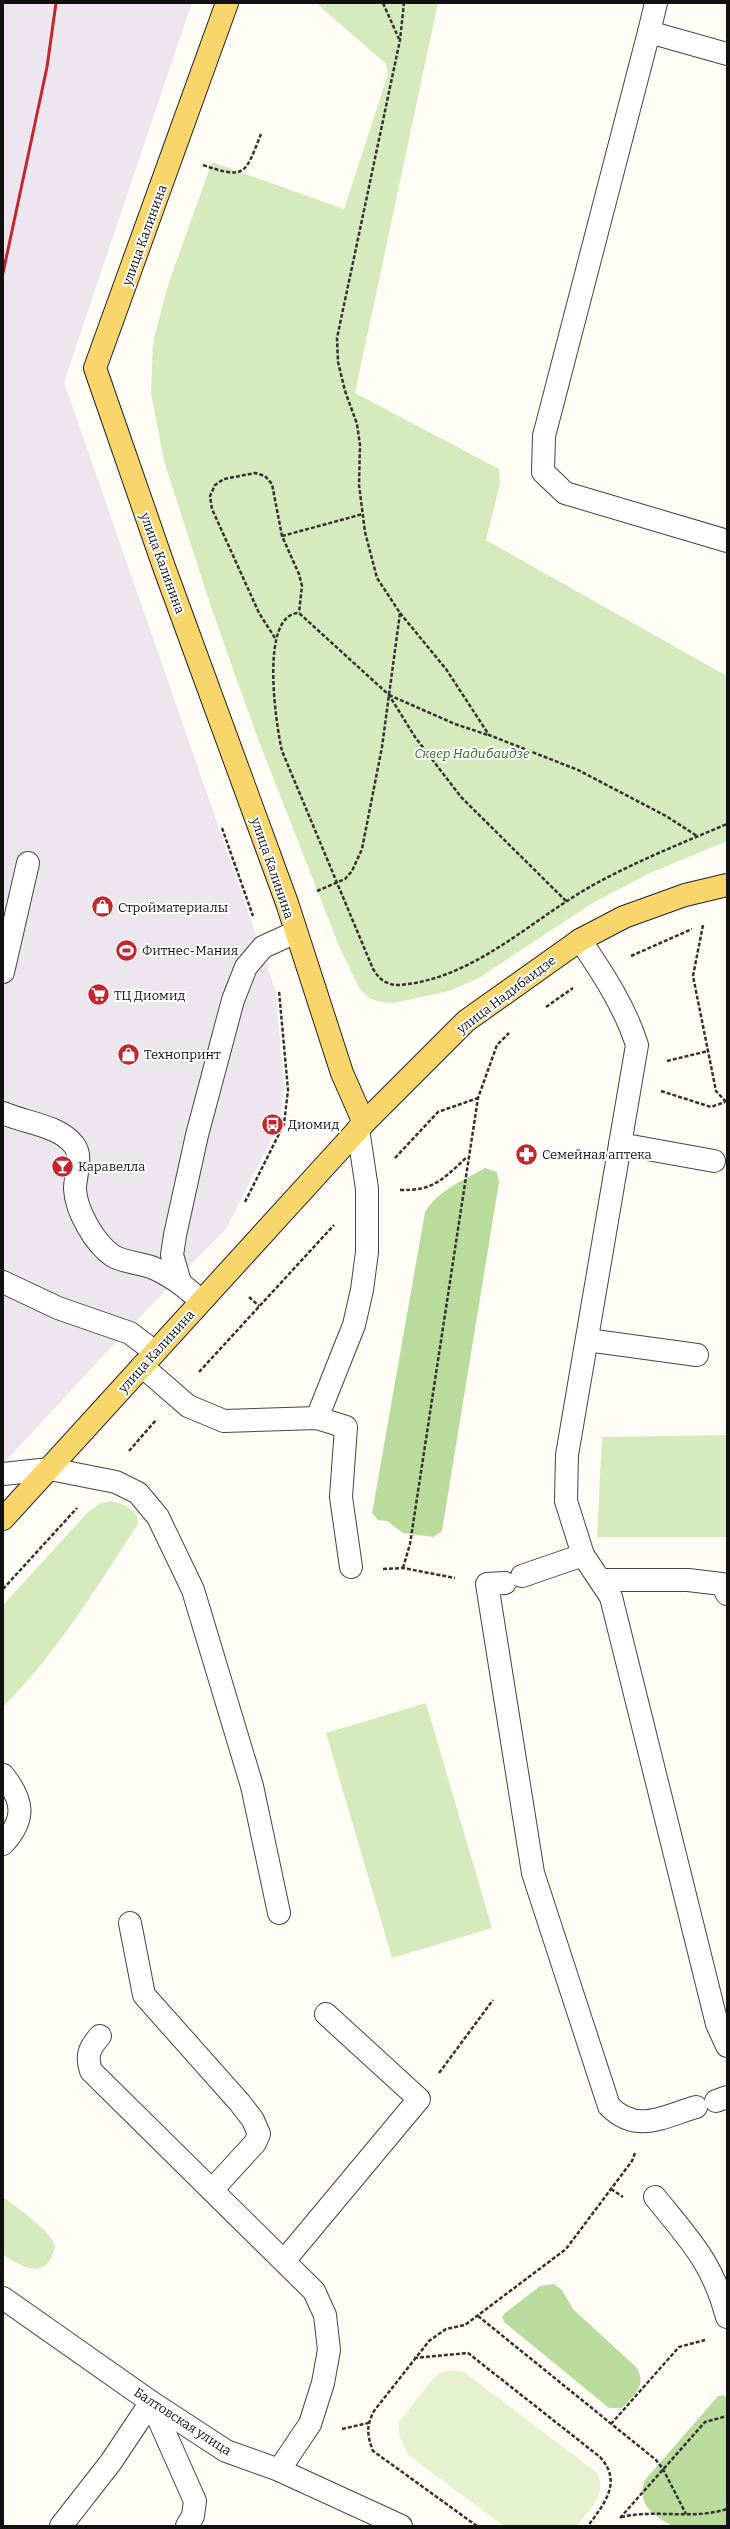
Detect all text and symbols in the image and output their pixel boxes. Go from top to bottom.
street label: улица Калинина [119,183,170,289]
street label: улица Калинина [137,510,188,616]
park label: Сквер Надибаидзе [415,746,530,761]
street label: улица Калинина [248,815,297,921]
shop icon: Стройматериалы [89,894,115,920]
place label: Стройматериалы [118,900,228,915]
sports icon: Фитнес-Мания [114,937,140,963]
place label: Фитнес-Мания [142,943,238,958]
street label: улица Надибаидзе [453,952,559,1037]
supermarket icon: ТЦ Диомид [86,982,112,1008]
place label: ТЦ Диомид [114,988,185,1003]
shop icon: Технопринт [116,1041,142,1067]
place label: Технопринт [144,1047,221,1062]
bus stop icon: Диомид [259,1111,285,1137]
place label: Диомид [288,1117,339,1132]
pharmacy icon: Семейная аптека [514,1141,540,1167]
place label: Семейная аптека [542,1147,652,1162]
bar icon: Каравелла [50,1153,76,1179]
place label: Каравелла [78,1159,145,1174]
street label: улица Калинина [115,1307,197,1397]
street label: Балтовская улица [131,2384,234,2458]

